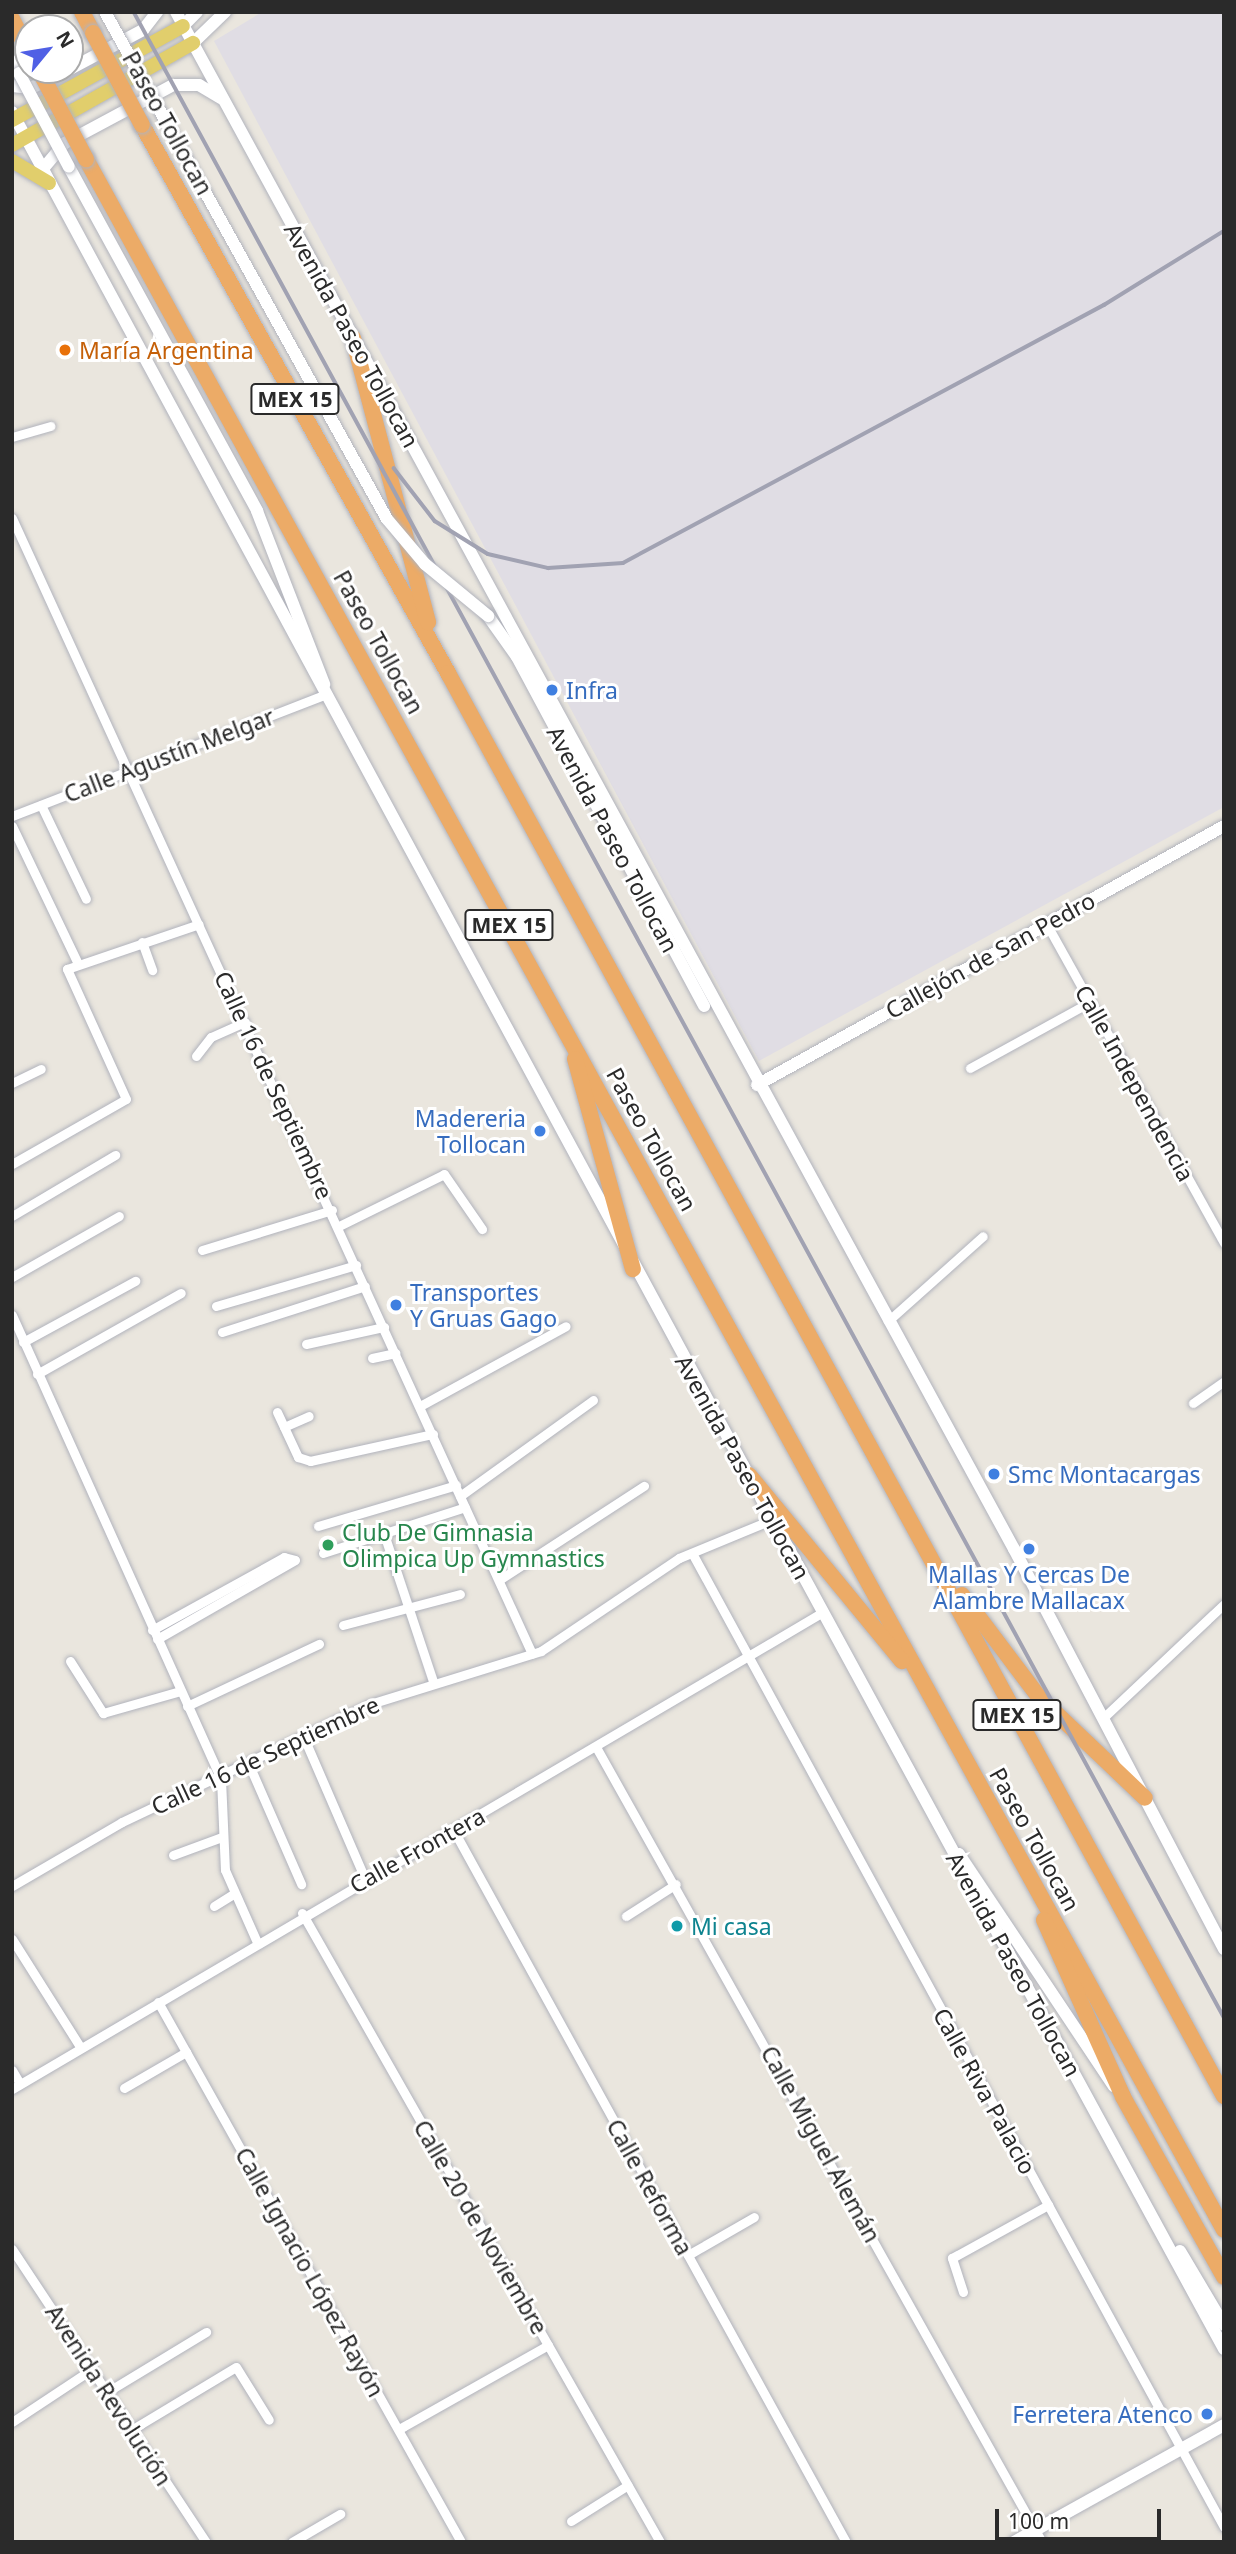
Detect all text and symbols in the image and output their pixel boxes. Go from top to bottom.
north arrow [14,14,84,84]
text: N [50,26,81,53]
street label: Paseo Tollocan [117,46,219,200]
street label: Avenida Paseo Tollocan [279,218,425,452]
place label: María Argentina [79,336,254,364]
marker: María Argentina [57,342,73,358]
road number: MEX 15 [250,382,340,416]
street label: Paseo Tollocan [328,565,430,719]
place label: Infra [566,676,618,704]
marker: Infra [544,682,560,698]
street label: Calle Agustín Melgar [60,702,278,808]
street label: Avenida Paseo Tollocan [542,721,684,957]
street label: Callejón de San Pedro [880,886,1100,1024]
road number: MEX 15 [463,908,554,942]
street label: Calle 16 de Septiembre [209,967,339,1203]
street label: Calle Independencia [1070,980,1200,1186]
street label: Paseo Tollocan [601,1062,703,1216]
place label: Madereria Tollocan [415,1104,526,1158]
marker: Madereria Tollocan [532,1123,548,1139]
place label: Transportes Y Gruas Gago [410,1278,557,1332]
marker: Transportes Y Gruas Gago [388,1297,404,1313]
street label: Avenida Paseo Tollocan [670,1350,816,1584]
place label: Smc Montacargas [1008,1460,1201,1488]
marker: Smc Montacargas [986,1466,1002,1482]
place label: Club De Gimnasia Olimpica Up Gymnastics [342,1518,605,1572]
marker: Club De Gimnasia Olimpica Up Gymnastics [320,1537,336,1553]
marker: Mallas Y Cercas De Alambre Mallacax [1021,1541,1037,1557]
place label: Mallas Y Cercas De Alambre Mallacax [928,1560,1130,1614]
street label: Calle 16 de Septiembre [147,1690,383,1820]
road number: MEX 15 [972,1698,1062,1732]
street label: Paseo Tollocan [984,1762,1086,1916]
street label: Calle Frontera [344,1801,490,1899]
street label: Avenida Paseo Tollocan [941,1847,1087,2081]
place label: Mi casa [691,1912,772,1940]
marker: Mi casa [669,1918,685,1934]
street label: Calle Riva Palacio [928,2003,1042,2179]
street label: Calle Miguel Alemán [755,2041,887,2247]
street label: Calle Reforma [601,2114,699,2260]
street label: Calle 20 de Noviembre [408,2115,554,2339]
street label: Calle Ignacio López Rayón [230,2142,390,2402]
street label: Avenida Revolución [40,2299,178,2491]
place label: Ferretera Atenco [1012,2400,1193,2428]
marker: Ferretera Atenco [1199,2406,1215,2422]
scale bar [998,2494,1164,2538]
text: 100 m [1008,2507,1069,2535]

